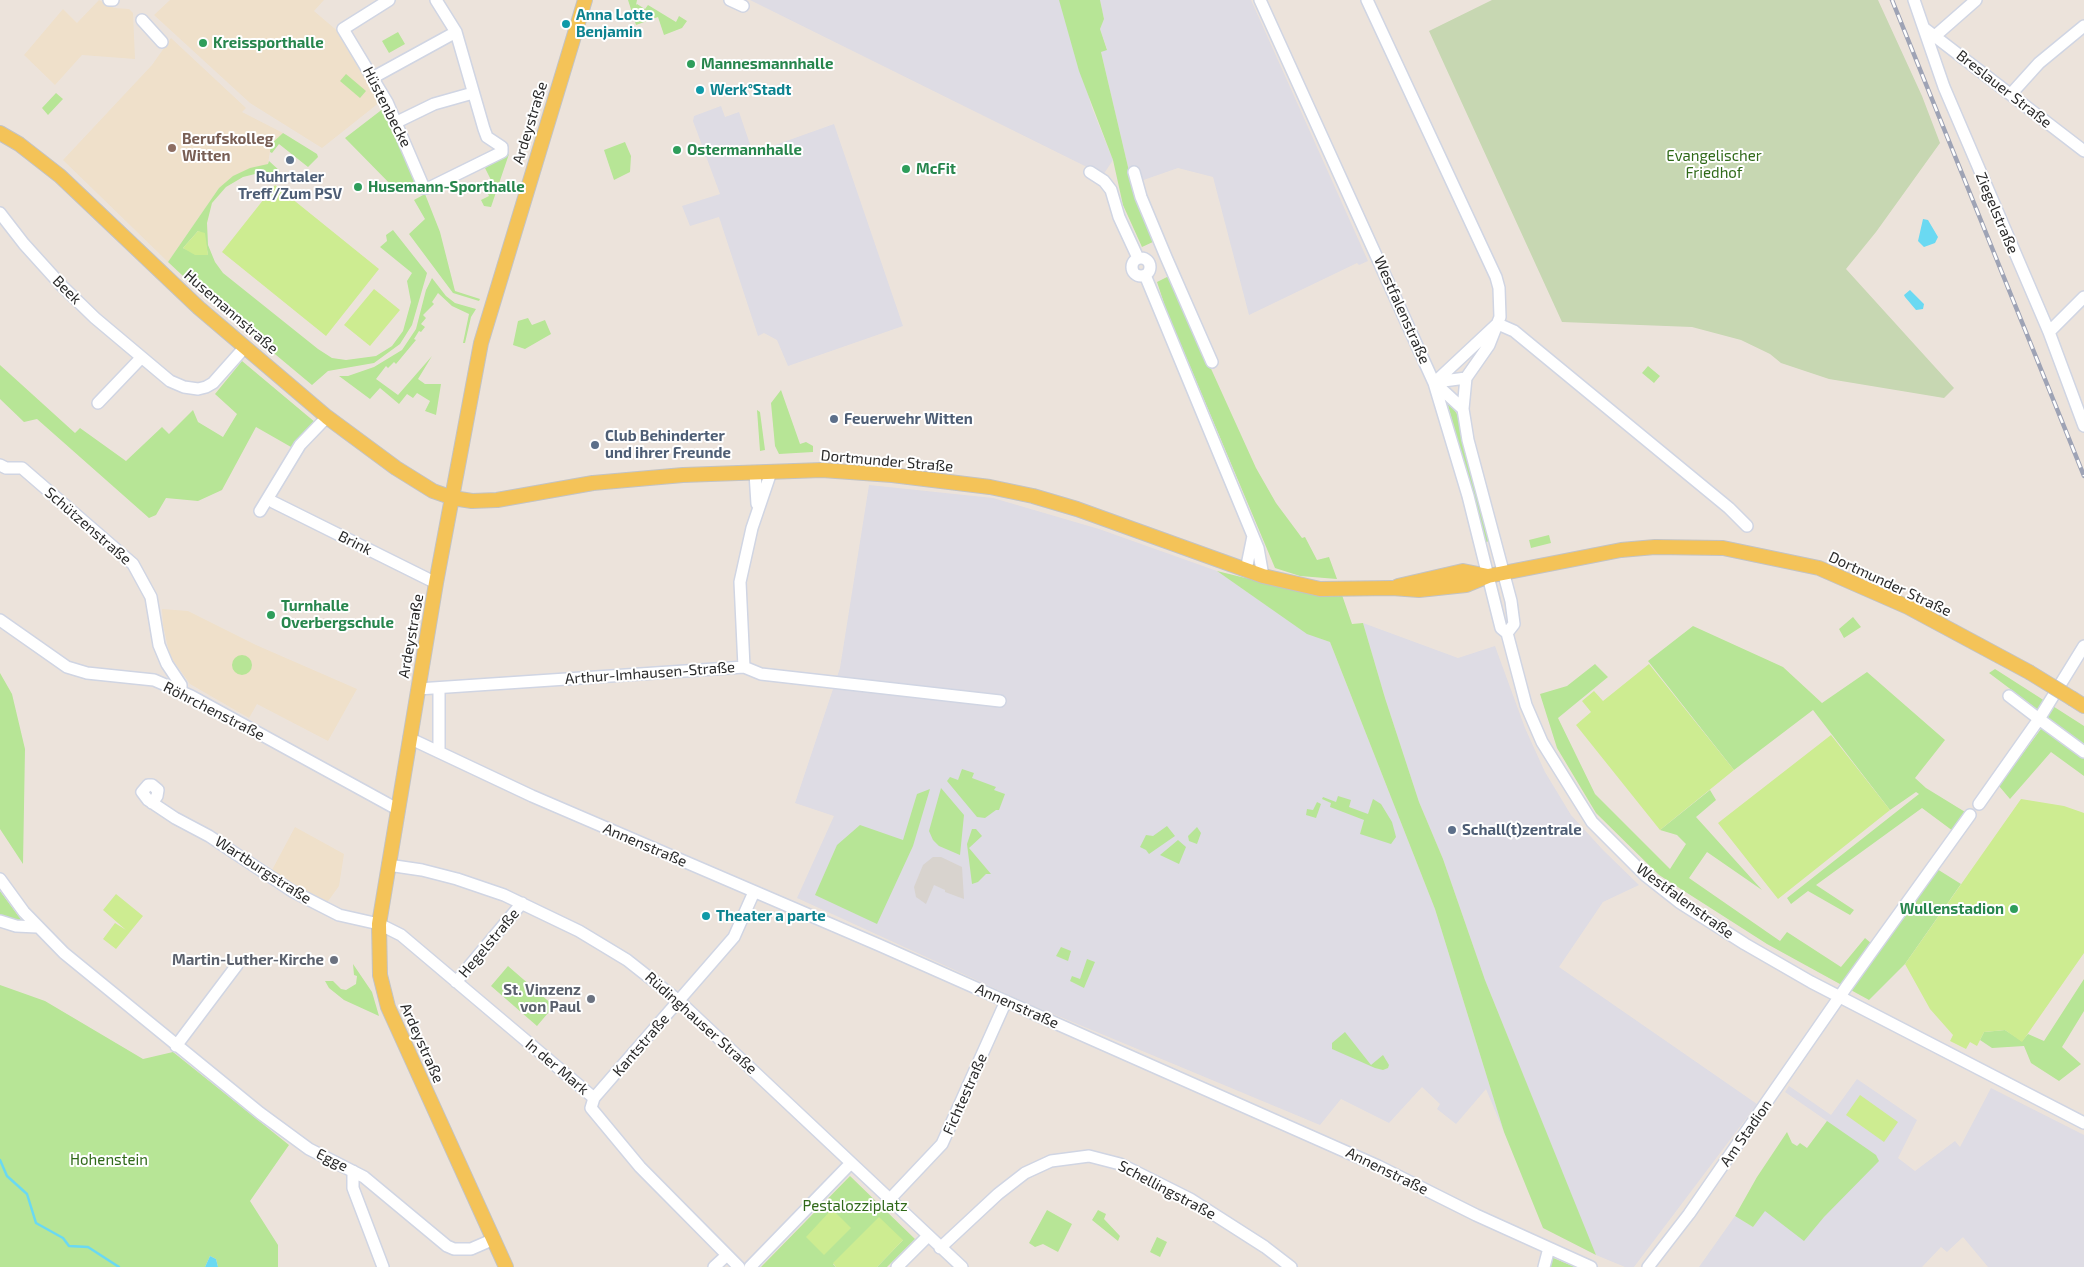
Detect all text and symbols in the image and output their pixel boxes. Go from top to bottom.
place label: Anna Lotte Benjamin [576,6,653,41]
marker: Anna Lotte Benjamin [560,18,572,30]
place label: Kreissporthalle [213,34,324,52]
marker: Kreissporthalle [197,37,209,49]
street label: Breslauer Straße [1953,46,2055,132]
place label: Mannesmannhalle [701,55,833,73]
marker: Mannesmannhalle [685,58,697,70]
street label: Hüstenbecke [359,64,415,150]
street label: Ardeystraße [509,79,551,167]
place label: Werk°Stadt [710,81,791,99]
marker: Werk°Stadt [694,84,706,96]
place label: Berufskolleg Witten [182,130,273,165]
place label: Ostermannhalle [687,141,802,159]
marker: Berufskolleg Witten [166,142,178,154]
marker: Ostermannhalle [671,144,683,156]
park label: Evangelischer Friedhof [1666,147,1762,182]
marker: Ruhrtaler Treff/Zum PSV [284,154,296,166]
place label: McFit [916,160,956,178]
marker: McFit [900,163,912,175]
place label: Ruhrtaler Treff/Zum PSV [238,168,342,203]
street label: Ziegelstraße [1972,170,2022,256]
place label: Husemann-Sporthalle [368,178,525,196]
marker: Husemann-Sporthalle [352,181,364,193]
street label: Westfalenstraße [1370,253,1434,367]
street label: Husemannstraße [180,266,282,358]
street label: Beek [49,272,85,308]
place label: Feuerwehr Witten [844,410,973,428]
marker: Feuerwehr Witten [828,413,840,425]
place label: Club Behinderter und ihrer Freunde [605,427,731,462]
marker: Club Behinderter und ihrer Freunde [589,439,601,451]
street label: Dortmunder Straße [820,446,954,476]
street label: Schützenstraße [41,483,135,569]
street label: Brink [335,527,375,559]
street label: Dortmunder Straße [1826,548,1954,620]
street label: Ardeystraße [395,592,427,680]
place label: Turnhalle Overbergschule [281,597,394,632]
marker: Turnhalle Overbergschule [265,609,277,621]
street label: Arthur-Imhausen-Straße [564,658,736,688]
street label: Röhrchenstraße [161,678,267,744]
street label: Annenstraße [600,819,690,871]
place label: Schall(t)zentrale [1462,821,1582,839]
marker: Schall(t)zentrale [1446,824,1458,836]
street label: Wartburgstraße [211,832,315,908]
street label: Westfalenstraße [1633,860,1737,942]
place label: Wullenstadion [1900,900,2004,918]
marker: Wullenstadion [2008,903,2020,915]
street label: Hegelstraße [455,905,523,981]
place label: Theater a parte [716,907,826,925]
marker: Theater a parte [700,910,712,922]
place label: Martin-Luther-Kirche [172,951,324,969]
marker: Martin-Luther-Kirche [328,954,340,966]
street label: Rüdinghauser Straße [641,968,761,1078]
street label: Annenstraße [973,980,1061,1032]
place label: St. Vinzenz von Paul [503,981,581,1016]
marker: St. Vinzenz von Paul [585,993,597,1005]
street label: Ardeystraße [396,1000,448,1086]
street label: Kantstraße [609,1010,673,1080]
street label: In der Mark [522,1035,592,1099]
street label: Fichtestraße [939,1050,991,1138]
street label: Am Stadion [1716,1096,1776,1170]
street label: Annenstraße [1343,1143,1431,1199]
street label: Egge [313,1145,351,1175]
park label: Hohenstein [70,1151,148,1169]
street label: Schellingstraße [1115,1157,1219,1223]
park label: Pestalozziplatz [802,1197,908,1215]

